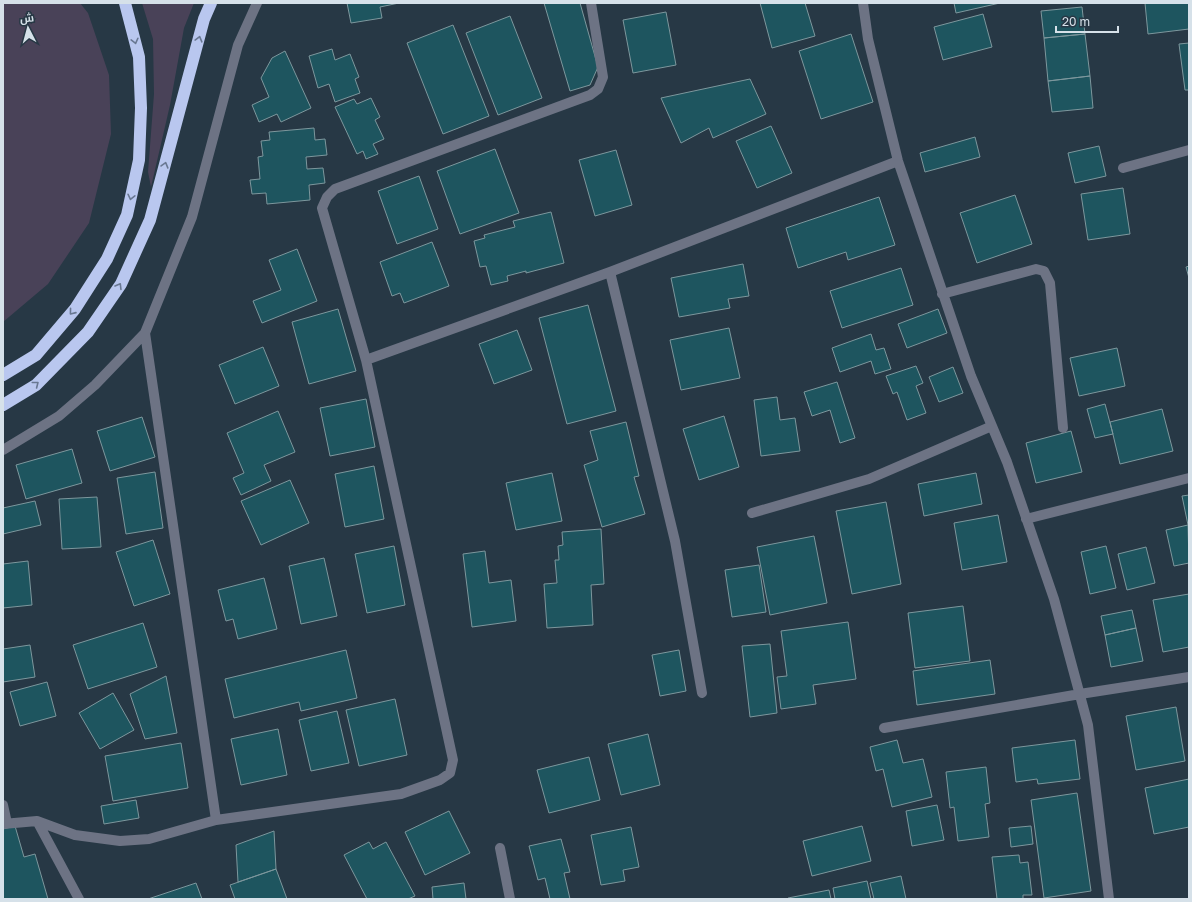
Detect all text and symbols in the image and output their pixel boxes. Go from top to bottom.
north arrow [8,8,48,48]
scale bar [1056,8,1118,34]
text: ش [19,10,35,26]
text: 20 m [1062,14,1090,29]
one-way arrow [194,36,203,43]
one-way arrow [130,37,139,44]
one-way arrow [160,161,169,168]
one-way arrow [127,194,135,200]
one-way arrow [115,283,122,290]
one-way arrow [70,308,77,315]
one-way arrow [31,382,38,389]

